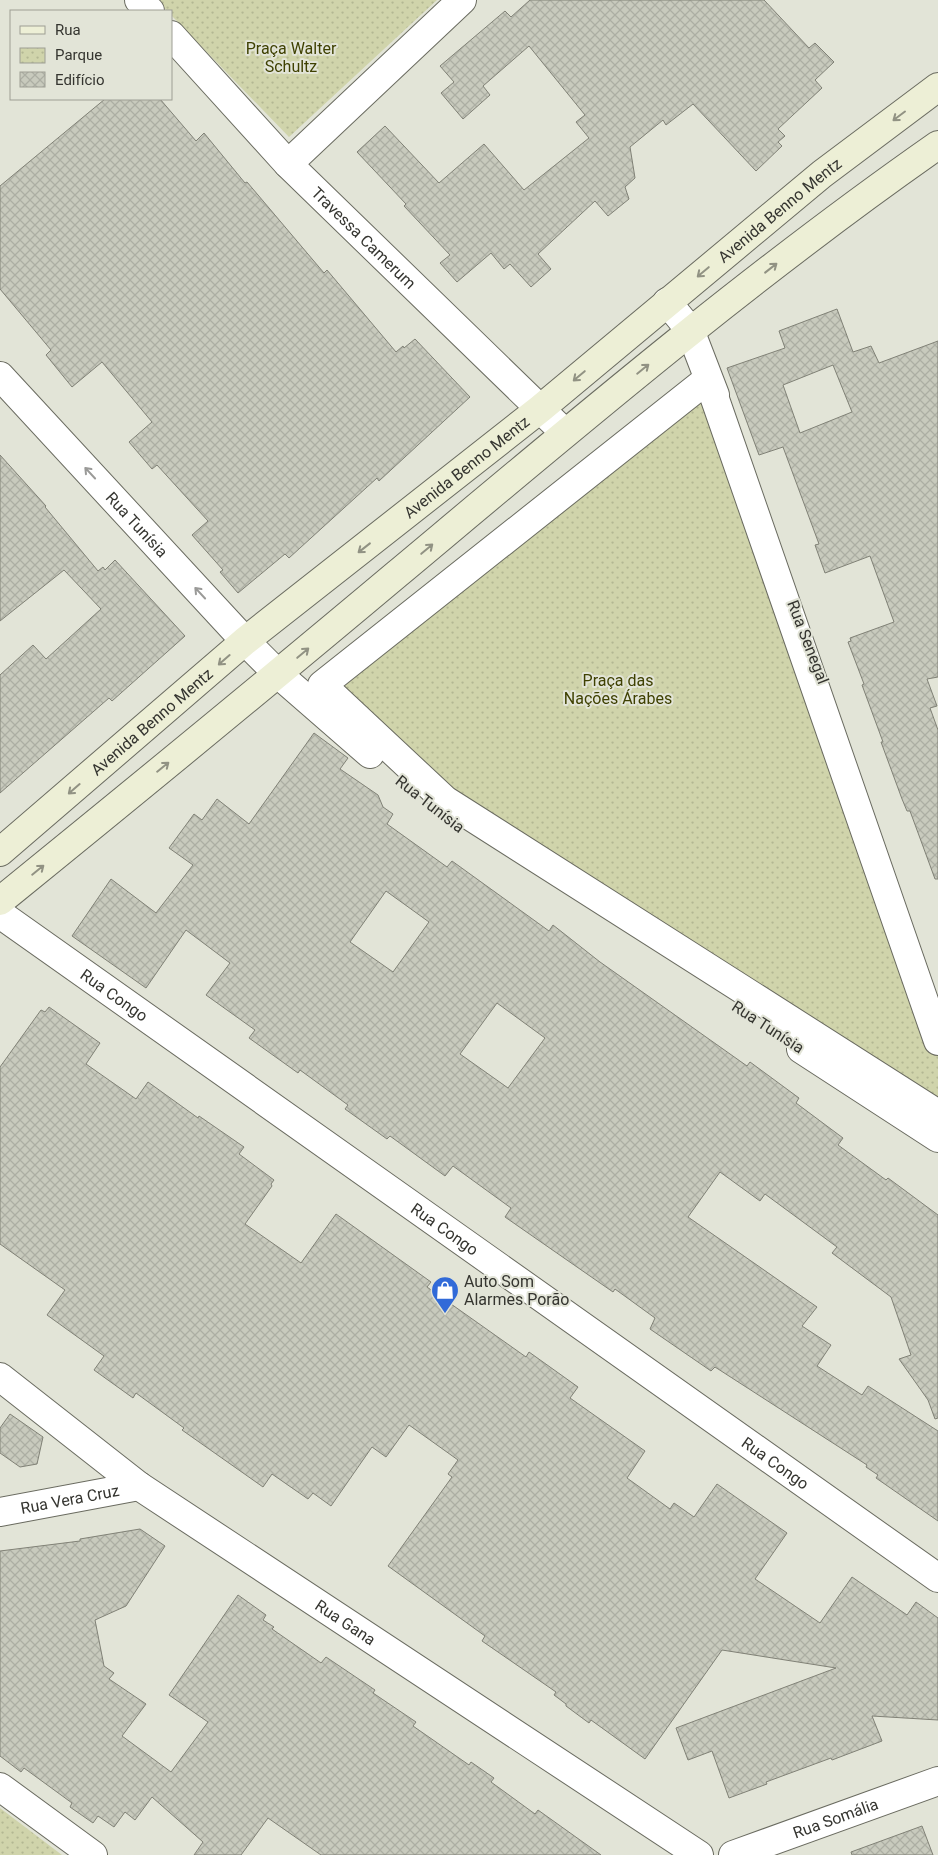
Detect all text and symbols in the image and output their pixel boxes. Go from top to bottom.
legend [10,10,172,100]
text: Rua [55,21,81,39]
park label: Praça Walter Schultz [246,39,337,76]
text: Parque [55,46,102,64]
text: Edifício [55,71,104,89]
one-way arrow [893,111,906,122]
street label: Avenida Benno Mentz [714,153,845,266]
street label: Travessa Camerum [308,183,420,293]
one-way arrow [764,263,778,273]
one-way arrow [697,267,710,278]
one-way arrow [636,363,649,374]
one-way arrow [572,371,585,382]
street label: Avenida Benno Mentz [400,412,533,522]
one-way arrow [84,467,96,480]
street label: Rua Tunísia [102,488,172,561]
one-way arrow [358,542,371,553]
one-way arrow [420,543,433,554]
one-way arrow [194,586,206,599]
street label: Rua Senegal [783,597,833,687]
one-way arrow [296,648,309,659]
one-way arrow [217,654,230,666]
street label: Avenida Benno Mentz [87,664,216,779]
park label: Praça das Nações Árabes [564,671,672,708]
one-way arrow [157,762,170,773]
street label: Rua Tunísia [392,771,468,837]
one-way arrow [67,783,80,794]
one-way arrow [31,865,44,876]
street label: Rua Congo [77,965,152,1025]
street label: Rua Tunísia [728,997,808,1057]
street label: Rua Congo [408,1199,482,1259]
place label: Auto Som Alarmes Porão [464,1272,569,1309]
shop icon: Auto Som Alarmes Porão [430,1275,460,1314]
street label: Rua Congo [738,1433,813,1493]
street label: Rua Vera Cruz [19,1480,121,1517]
street label: Rua Gana [312,1595,379,1649]
street label: Rua Somália [790,1794,881,1842]

